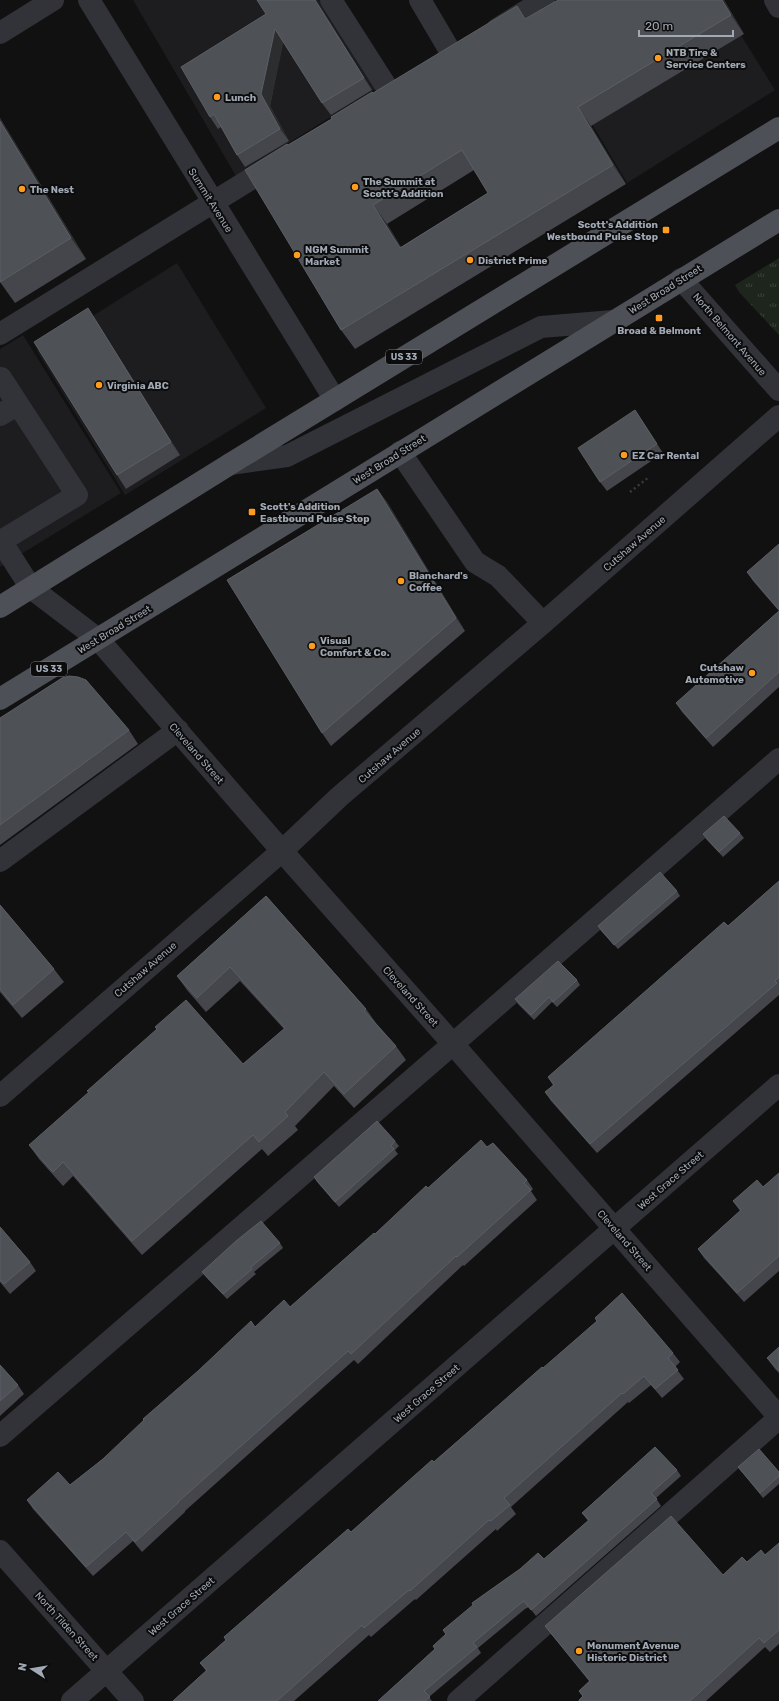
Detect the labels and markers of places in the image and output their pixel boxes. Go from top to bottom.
place label: NTB Tire & Service Centers [666,47,746,71]
marker: NTB Tire & Service Centers [653,53,663,63]
marker: Lunch [212,92,222,102]
place label: Lunch [225,92,256,104]
place label: The Summit at Scott’s Addition [363,176,443,200]
marker: The Summit at Scott’s Addition [350,182,360,192]
marker: The Nest [17,184,27,194]
place label: The Nest [30,184,74,196]
place label: Scott's Addition Westbound Pulse Stop [547,219,658,243]
marker: Scott's Addition Westbound Pulse Stop [661,225,671,235]
place label: NGM Summit Market [305,244,369,268]
marker: NGM Summit Market [292,250,302,260]
marker: District Prime [465,255,475,265]
place label: District Prime [478,255,548,267]
marker: Broad & Belmont [654,313,664,323]
place label: Broad & Belmont [617,325,701,337]
marker: Virginia ABC [94,380,104,390]
place label: Virginia ABC [107,380,169,392]
marker: EZ Car Rental [619,450,629,460]
place label: EZ Car Rental [632,450,699,462]
place label: Scott's Addition Eastbound Pulse Stop [260,501,370,525]
marker: Scott's Addition Eastbound Pulse Stop [247,507,257,517]
place label: Blanchard's Coffee [409,570,469,594]
marker: Blanchard's Coffee [396,576,406,586]
place label: Visual Comfort & Co. [320,635,390,659]
marker: Visual Comfort & Co. [307,641,317,651]
place label: Cutshaw Automotive [685,662,745,686]
marker: Cutshaw Automotive [747,668,757,678]
place label: Monument Avenue Historic District [587,1640,680,1664]
marker: Monument Avenue Historic District [574,1646,584,1656]

